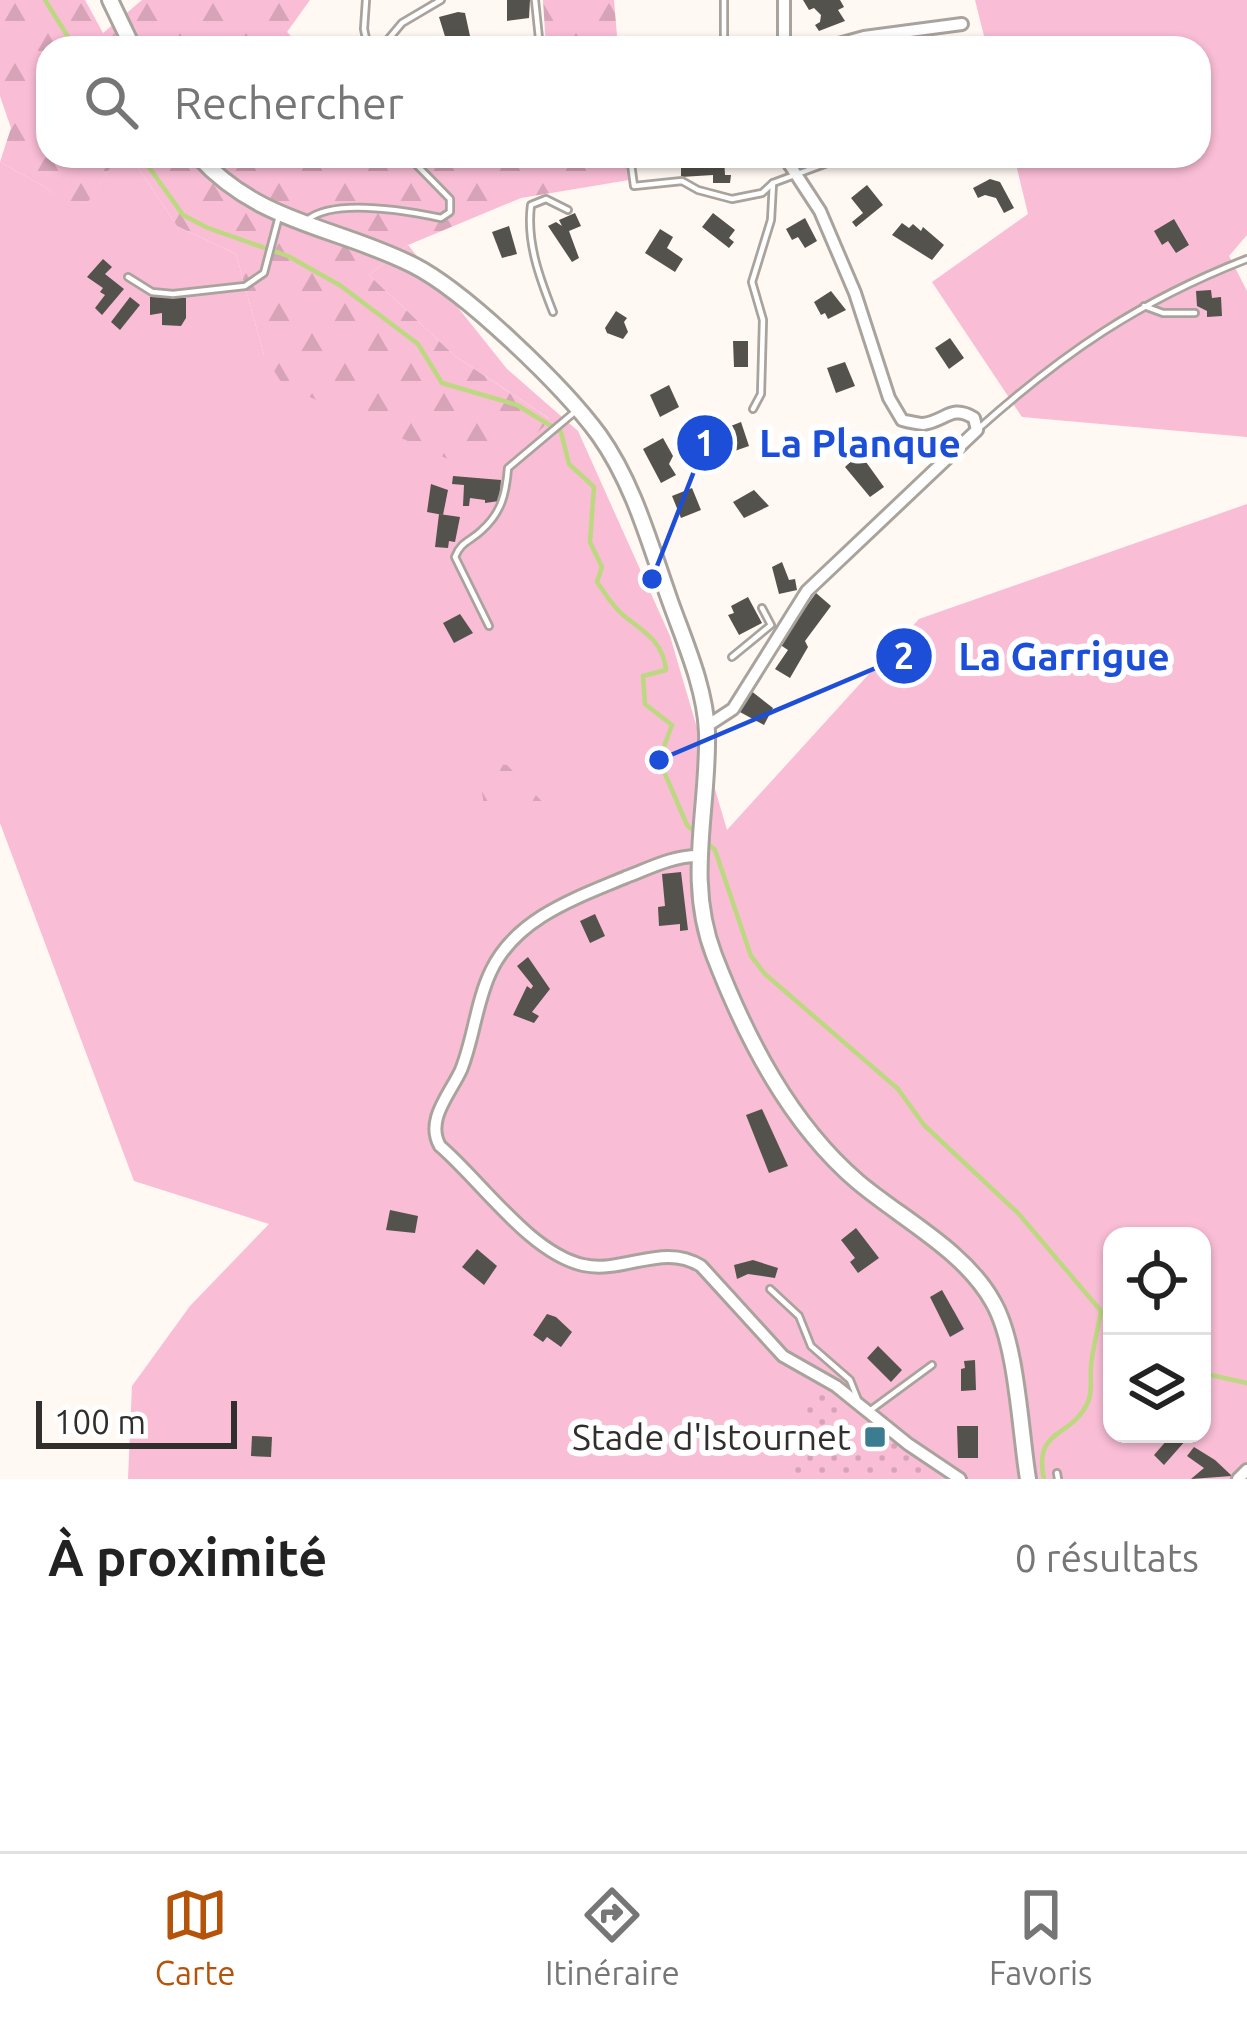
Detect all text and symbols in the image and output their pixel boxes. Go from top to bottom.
search box [36,36,1211,168]
icon: search [78,69,144,135]
text: Rechercher [174,77,404,128]
callout: La Planque [675,406,985,481]
text: La Planque [759,421,961,464]
text: 1 [695,422,715,463]
callout: La Garrigue [874,619,1194,694]
text: La Garrigue [958,634,1170,677]
text: 2 [894,635,914,676]
map controls [1103,1227,1211,1443]
button: locate [1103,1227,1211,1335]
button: layers [1103,1335,1211,1443]
scale bar [36,1395,237,1448]
text: 100 m [54,1403,146,1440]
place label: Stade d'Istournet [572,1416,851,1457]
marker: Stade d'Istournet [862,1424,888,1450]
text: À proximité [48,1528,327,1586]
text: 0 résultats [1015,1536,1199,1579]
tab: Carte [155,1882,236,1991]
tab: Itinéraire [545,1882,680,1991]
tab: Favoris [989,1882,1092,1991]

